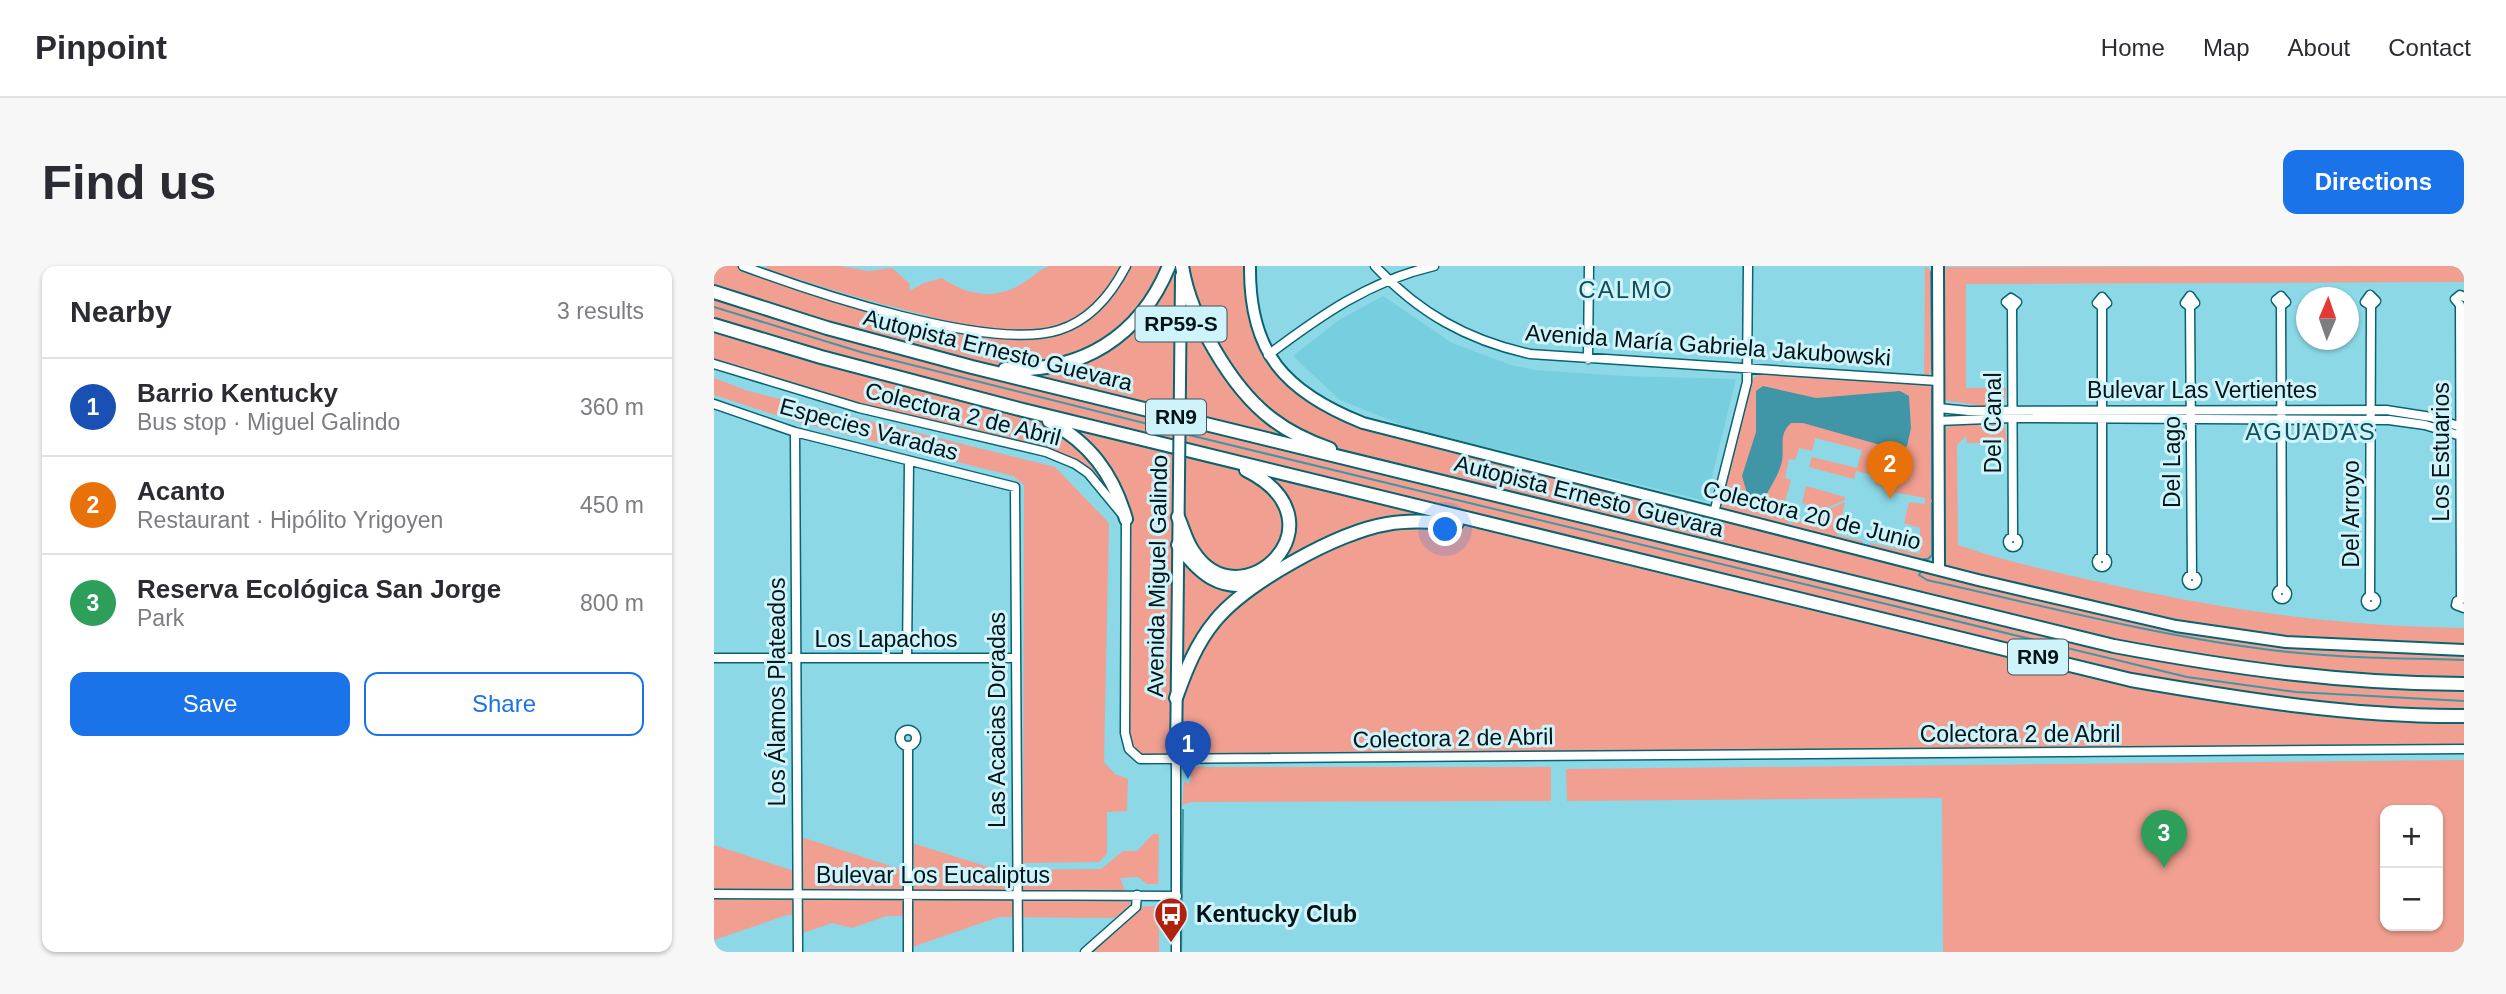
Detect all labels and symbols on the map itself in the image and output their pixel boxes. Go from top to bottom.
district label: CALMO [1578,276,1674,303]
north arrow [2296,287,2359,350]
street label: Autopista Ernesto Guevara [861,304,1135,396]
road number: RP59-S [1135,307,1226,342]
street label: Avenida María Gabriela Jakubowski [1524,319,1892,371]
street label: Del Canal [1980,373,2006,474]
street label: Colectora 2 de Abril [862,377,1064,451]
street label: Bulevar Las Vertientes [2087,377,2317,403]
street label: Los Estuarios [2428,382,2454,522]
street label: Especies Varadas [777,393,961,465]
road number: RN9 [1146,400,1206,434]
street label: Del Lago [2159,416,2185,508]
district label: AGUADAS [2245,418,2377,445]
pin: 2 [1867,441,1913,499]
street label: Autopista Ernesto Guevara [1452,450,1726,542]
street label: Avenida Miguel Galindo [1142,455,1172,697]
street label: Del Arroyo [2338,460,2364,568]
street label: Colectora 20 de Junio [1700,475,1924,555]
your location [1428,512,1462,546]
street label: Los Álamos Plateados [764,578,790,806]
street label: Las Acacias Doradas [984,612,1010,828]
street label: Los Lapachos [814,626,958,652]
road number: RN9 [2008,640,2068,674]
pin: 1 [1165,721,1211,779]
street label: Colectora 2 de Abril [1920,721,2120,747]
street label: Colectora 2 de Abril [1352,723,1554,753]
pin: 3 [2141,810,2187,868]
street label: Bulevar Los Eucaliptus [816,862,1050,888]
bus stop icon: Kentucky Club [1152,895,1190,944]
place label: Kentucky Club [1196,901,1357,927]

